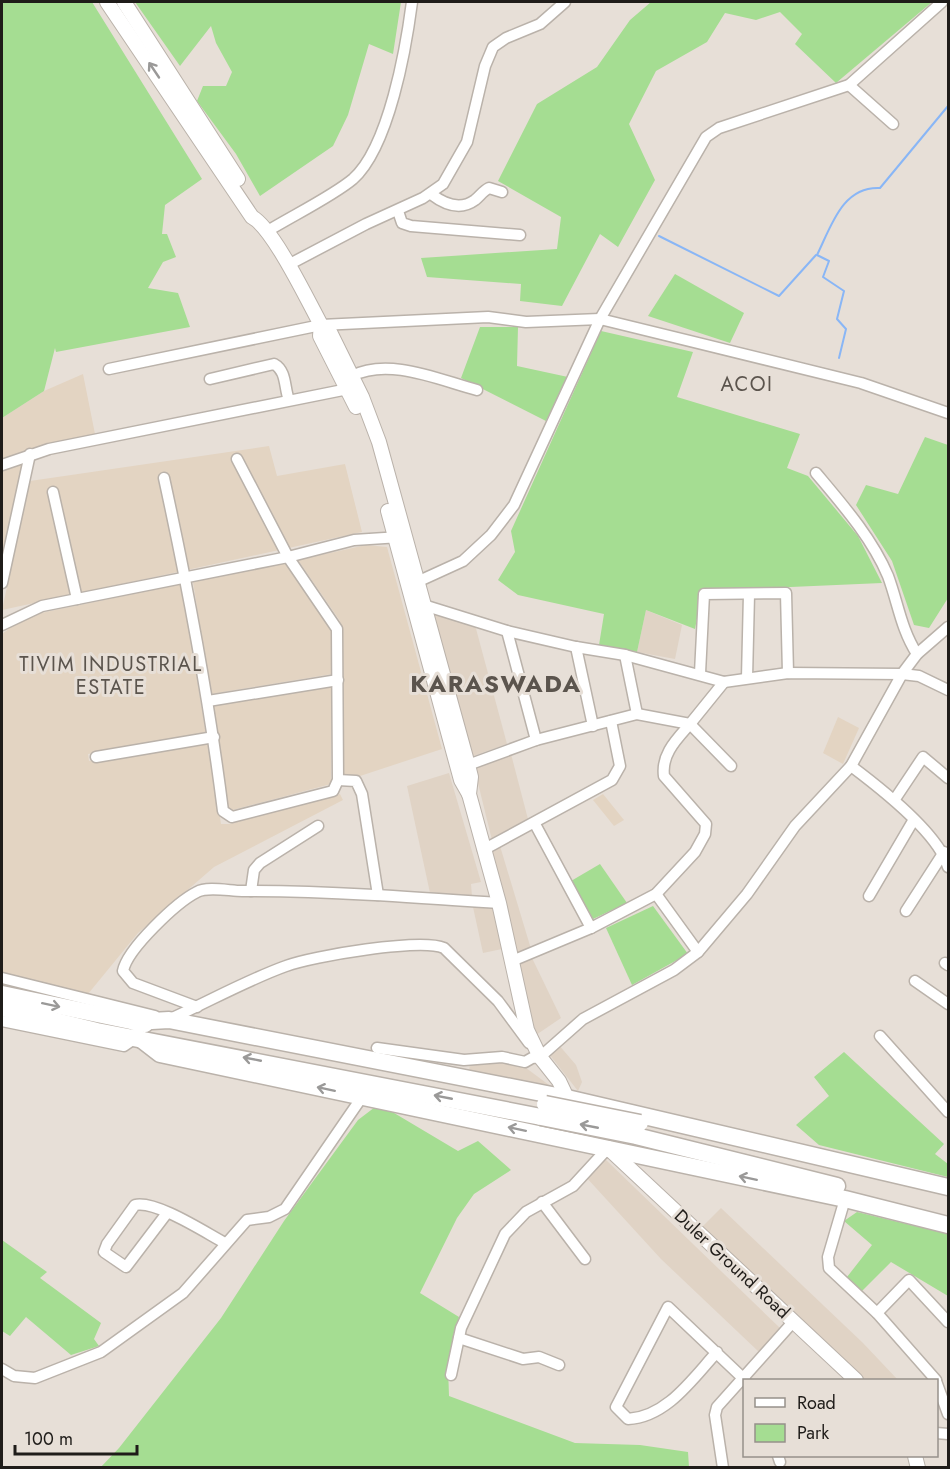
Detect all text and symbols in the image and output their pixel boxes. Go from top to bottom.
one-way arrow [148,63,160,79]
district label: ACOI [721,370,774,399]
district label: TIVIM INDUSTRIAL ESTATE [19,650,203,702]
district label: KARASWADA [410,666,582,701]
one-way arrow [41,1000,60,1012]
one-way arrow [242,1053,262,1064]
one-way arrow [316,1083,335,1095]
one-way arrow [434,1091,453,1102]
one-way arrow [579,1120,599,1131]
one-way arrow [507,1123,527,1134]
one-way arrow [739,1172,759,1183]
street label: Duler Ground Road [668,1203,796,1325]
legend [743,1379,938,1457]
text: Road [797,1390,836,1416]
scale bar [15,1418,136,1456]
text: Park [797,1420,829,1446]
text: 100 m [24,1426,73,1452]

